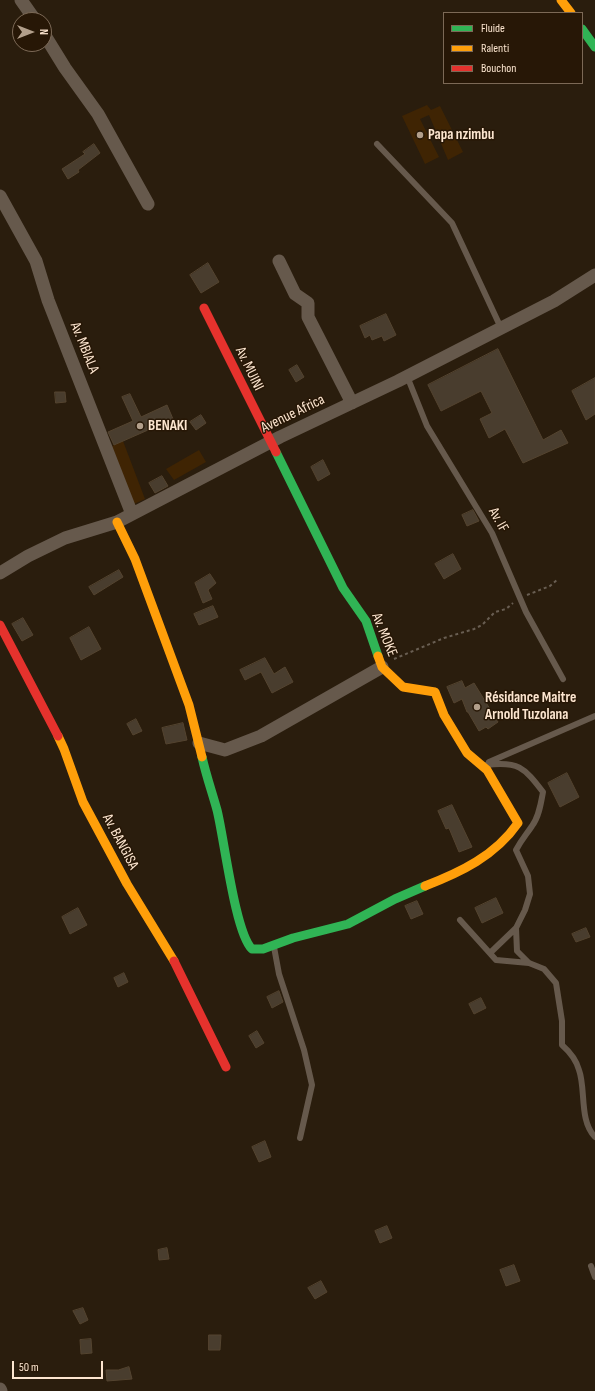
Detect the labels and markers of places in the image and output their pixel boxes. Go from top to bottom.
place label: Papa nzimbu [428,126,494,144]
marker: Papa nzimbu [415,130,425,140]
place label: BENAKI [148,417,187,435]
marker: BENAKI [135,421,145,431]
place label: Résidance Maitre Arnold Tuzolana [485,689,576,724]
marker: Résidance Maitre Arnold Tuzolana [472,702,482,712]

